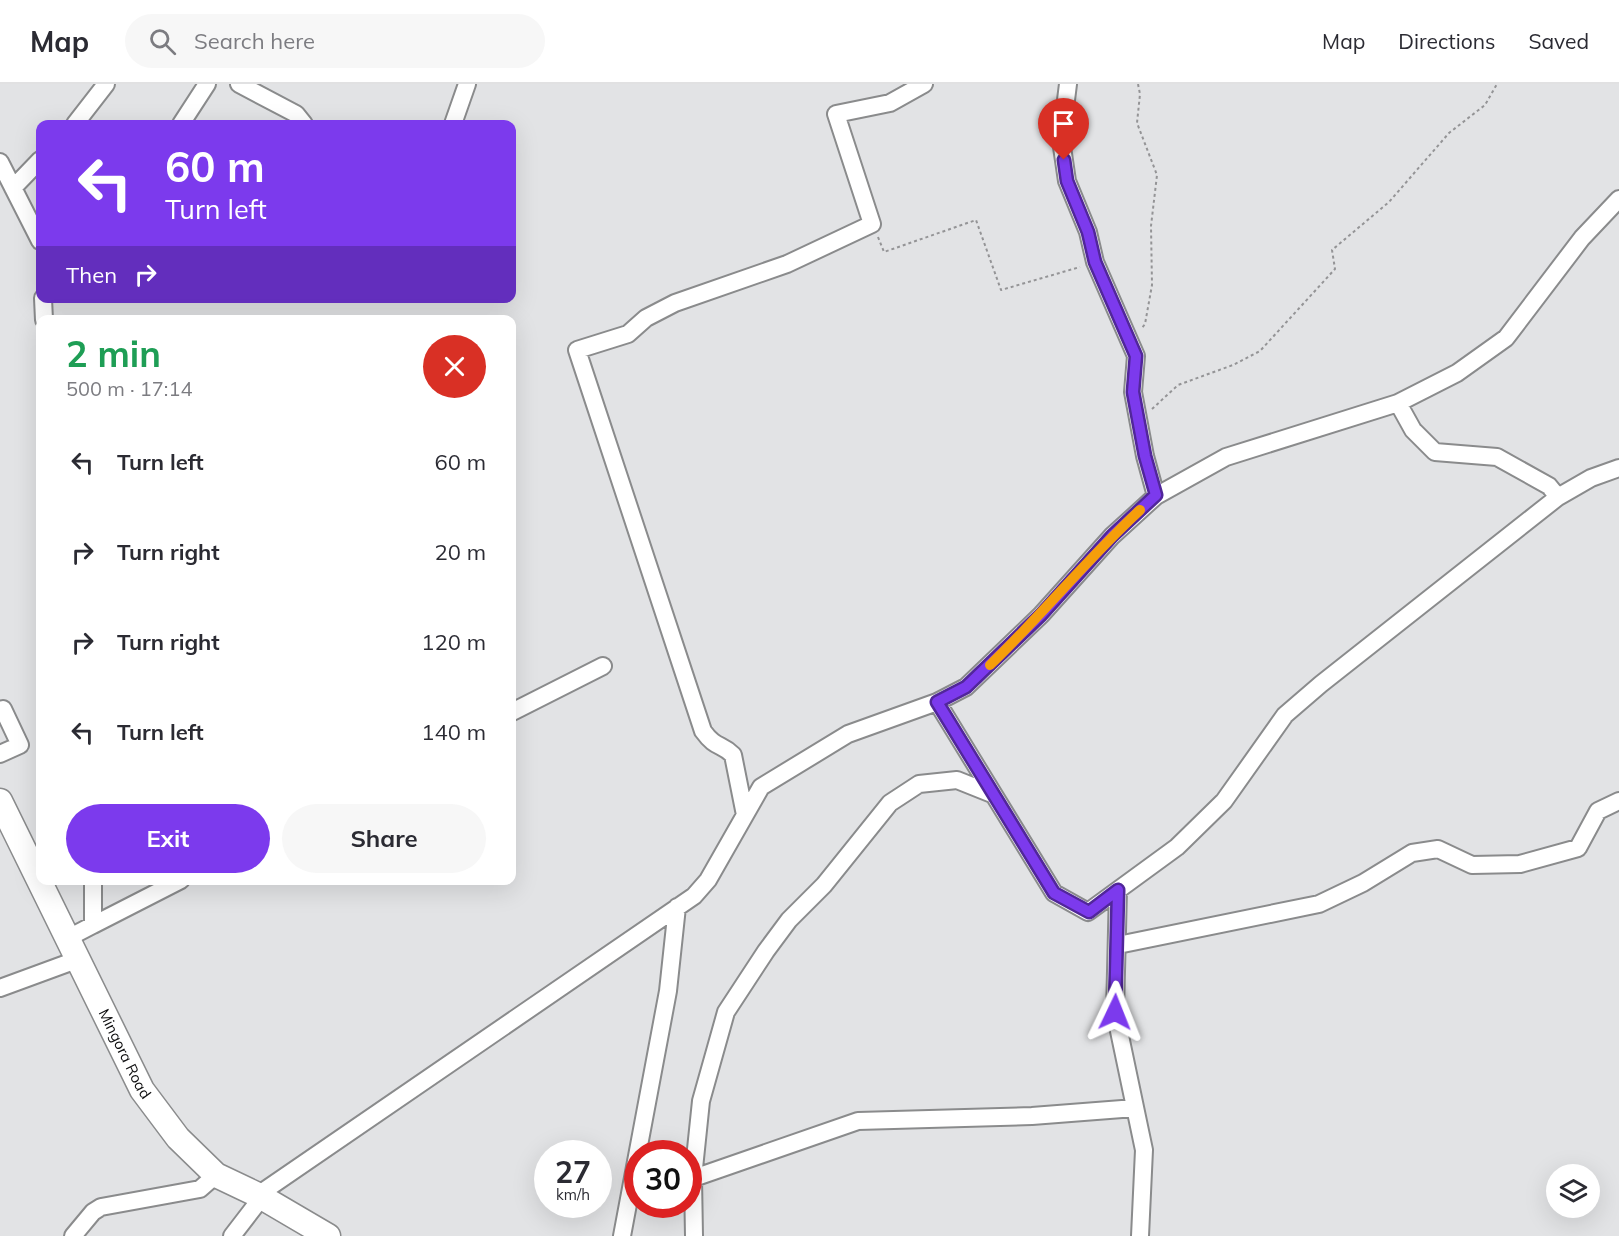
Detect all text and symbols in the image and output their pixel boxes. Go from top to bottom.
search box [125,14,545,68]
text: Map [30,24,89,59]
icon: search [146,25,179,58]
text: Search here [194,27,315,55]
text: Map [1322,28,1365,54]
text: Directions [1398,28,1495,54]
text: Saved [1528,28,1589,54]
pin [1038,98,1089,160]
icon: arrive [1047,107,1080,140]
text: 60 m [165,140,265,193]
icon: left [66,144,144,222]
text: Turn left [165,192,267,226]
icon: right [129,258,162,291]
text: Then [66,261,117,289]
text: 2 min [66,331,161,376]
button: close [423,335,486,398]
text: 500 m · 17:14 [66,376,192,401]
icon: left [66,446,99,479]
text: Turn left [117,448,204,476]
text: 60 m [435,448,486,476]
icon: right [66,536,99,569]
text: Turn right [117,538,220,566]
text: 20 m [435,538,486,566]
icon: right [66,626,99,659]
text: Turn right [117,628,220,656]
text: 120 m [421,628,486,656]
icon: left [66,716,99,749]
text: Turn left [117,718,204,746]
text: 140 m [421,718,486,746]
button: Exit [66,804,270,873]
button: Share [282,804,486,873]
position arrow [1083,980,1147,1044]
street label: Mingora Road [95,1006,155,1103]
speed limit sign: 30 [624,1140,702,1218]
text: 27 [555,1153,591,1191]
map controls [1546,1164,1600,1218]
button: layers [1546,1164,1600,1218]
text: km/h [556,1185,590,1204]

